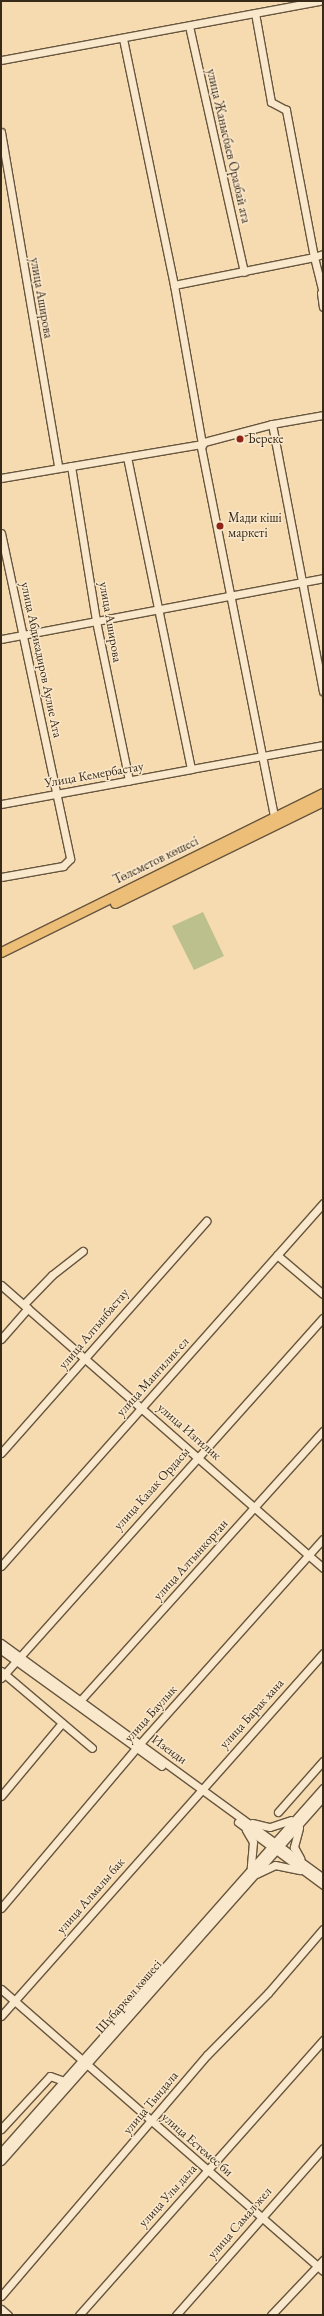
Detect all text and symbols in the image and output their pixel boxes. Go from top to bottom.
street label: улица Жанысбаев Оразбай ата [203,67,253,225]
street label: улица Аширова [26,256,56,340]
place label: Береке [248,431,284,447]
marker: Береке [235,434,245,444]
place label: Мади кіші маркеті [228,511,282,542]
marker: Мади кіші маркеті [215,521,225,531]
street label: улица Аширова [95,580,125,664]
street label: улица Абдикадиров Аулие Ата [17,581,65,739]
street label: Улица Кемербастау [43,759,145,791]
street label: Төлеметов көшесі [111,834,201,888]
street label: улица Алтынбастау [56,1285,132,1373]
street label: улица Мангилик ел [113,1334,193,1420]
street label: улица Изгилик [154,1400,224,1464]
street label: улица Казак Ордасы [111,1444,193,1534]
street label: улица Алтынкорган [150,1516,232,1604]
street label: улица Барак хана [216,1676,288,1752]
street label: улица Баулык [121,1682,181,1746]
street label: Изенди [148,1732,190,1768]
street label: улица Алмалы бак [54,1855,128,1937]
street label: Шұбаркөл көшесі [93,1957,165,2037]
street label: улица Тындала [120,2068,182,2138]
street label: улица Естемес би [158,2110,236,2180]
street label: улица Улы дала [136,2161,200,2231]
street label: улица Самал жел [205,2184,275,2262]

